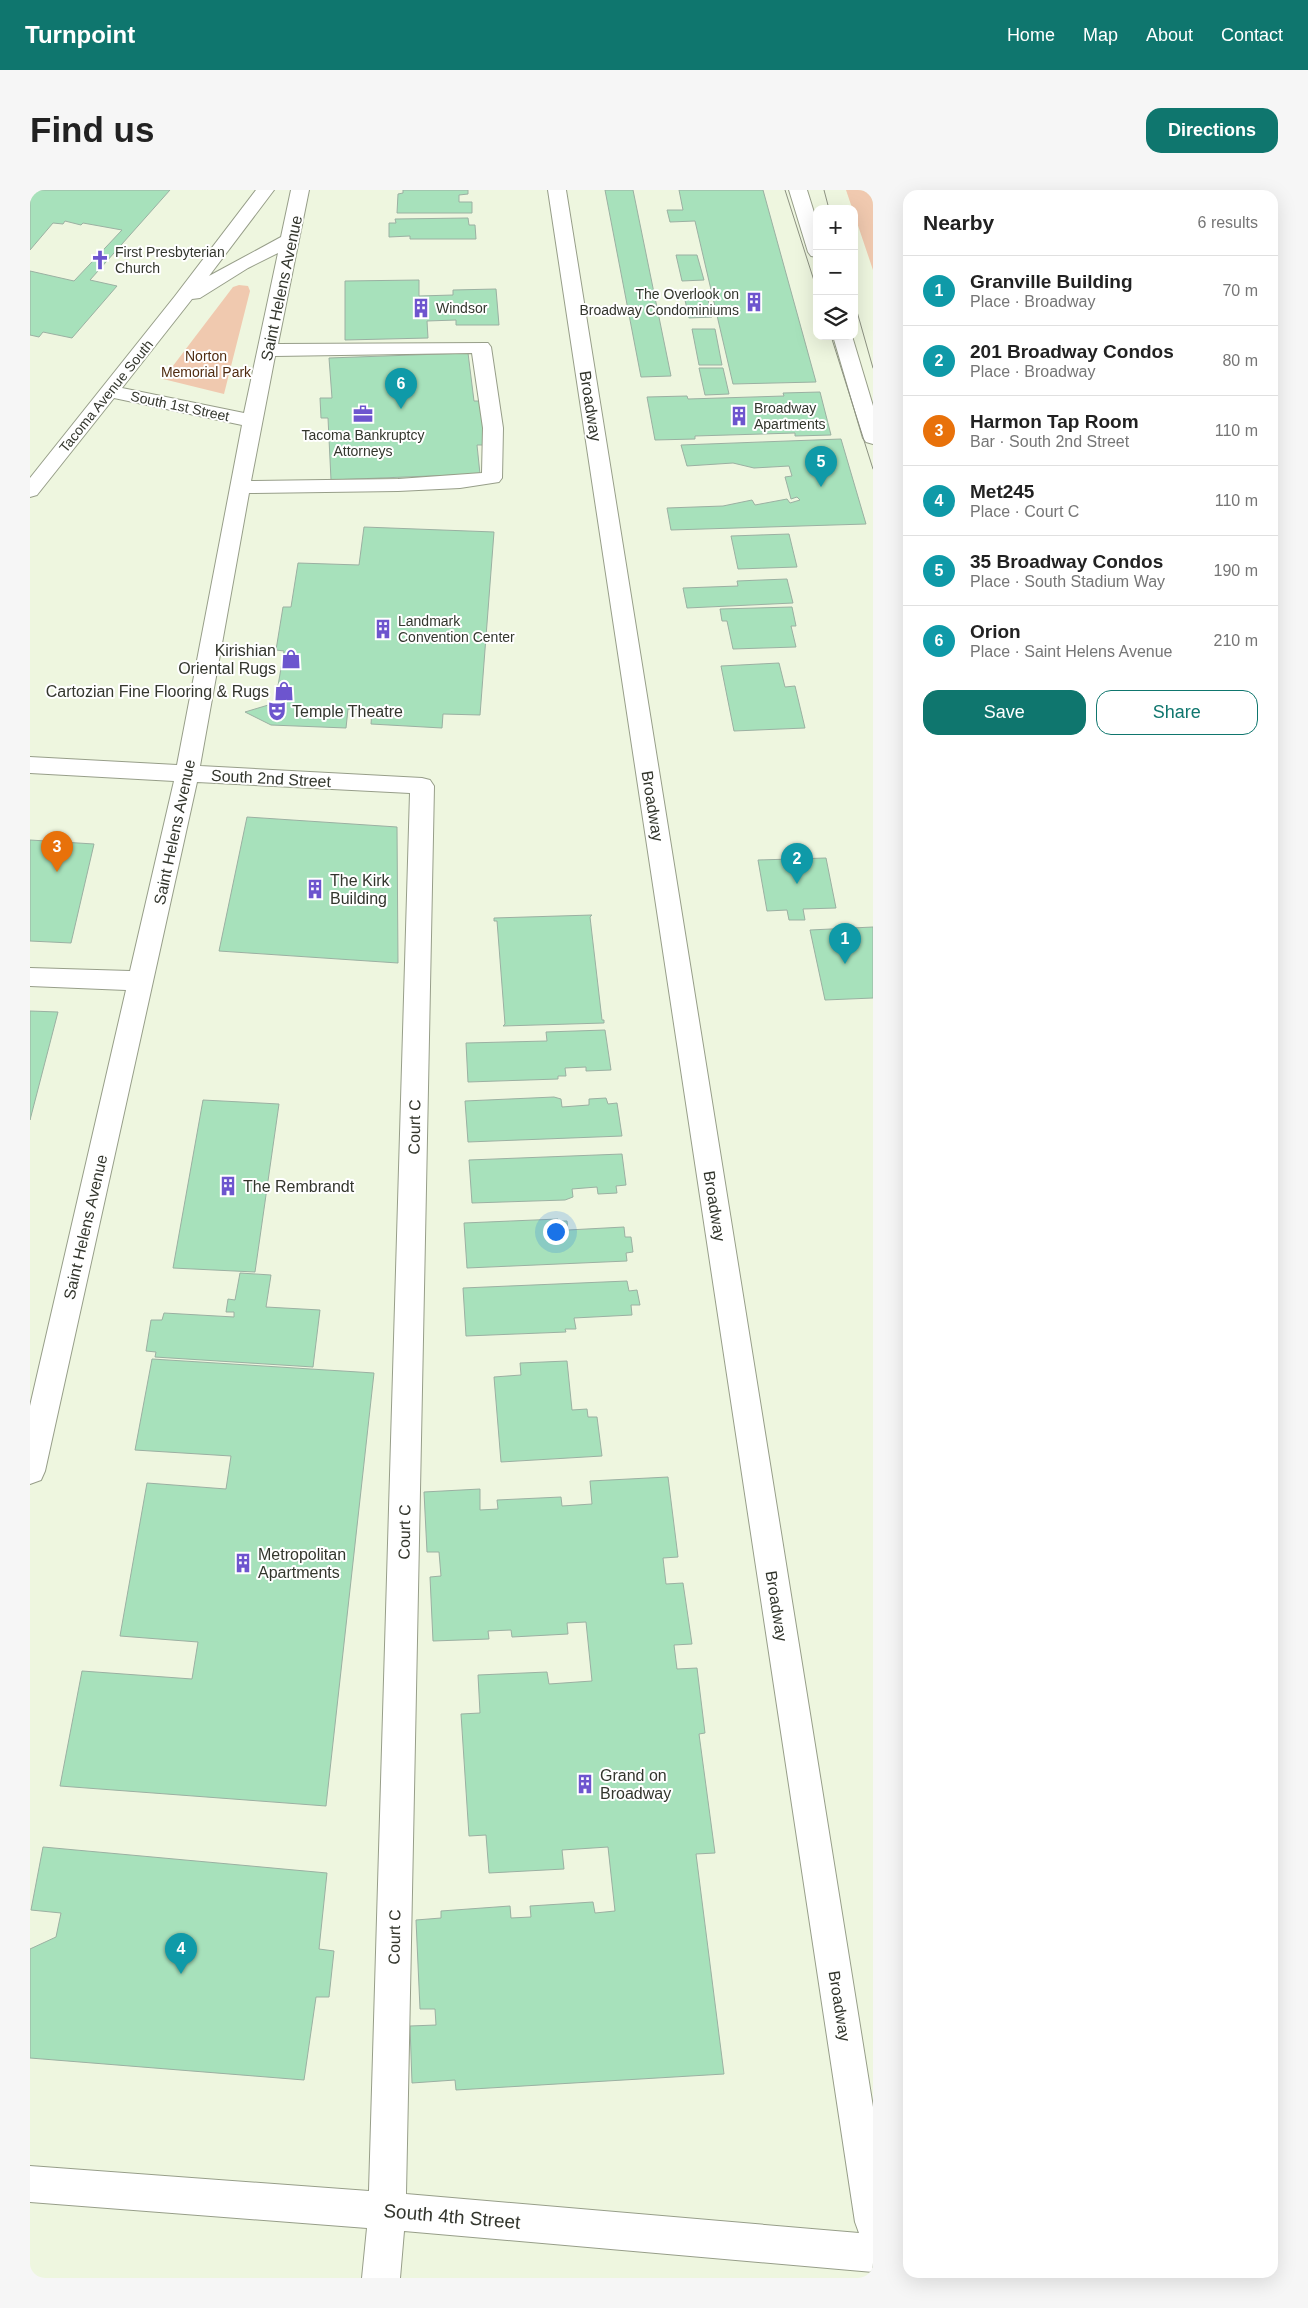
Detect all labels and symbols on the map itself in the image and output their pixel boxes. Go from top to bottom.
street label: Saint Helens Avenue [258,214,305,362]
place label: First Presbyterian Church [115,244,225,276]
church icon: First Presbyterian Church [89,249,111,271]
place label: The Overlook on Broadway Condominiums [579,286,739,318]
building icon: The Overlook on Broadway Condominiums [743,291,765,313]
building icon: Windsor [410,297,432,319]
place label: Windsor [436,300,488,316]
street label: Tacoma Avenue South [56,337,156,455]
park label: Norton Memorial Park [161,348,252,380]
pin: 6 [385,368,417,409]
street label: Broadway [577,370,604,443]
street label: South 1st Street [129,388,231,424]
place label: Broadway Apartments [754,400,826,432]
office icon: Tacoma Bankruptcy Attorneys [352,403,374,425]
building icon: Broadway Apartments [728,405,750,427]
place label: Tacoma Bankruptcy Attorneys [302,427,424,459]
pin: 5 [805,446,837,487]
place label: Landmark Convention Center [398,613,515,645]
building icon: Landmark Convention Center [372,618,394,640]
place label: Kirishian Oriental Rugs [178,642,276,677]
shop icon: Kirishian Oriental Rugs [280,648,302,670]
shop icon: Cartozian Fine Flooring & Rugs [273,680,295,702]
place label: Cartozian Fine Flooring & Rugs [46,683,269,700]
theatre icon: Temple Theatre [266,700,288,722]
place label: Temple Theatre [292,703,403,720]
street label: Saint Helens Avenue [151,758,198,906]
street label: South 2nd Street [211,767,332,790]
street label: Broadway [639,770,666,843]
pin: 3 [41,831,73,872]
pin: 2 [781,843,813,884]
place label: The Kirk Building [330,872,391,907]
building icon: The Kirk Building [304,878,326,900]
pin: 1 [829,923,861,964]
street label: Court C [406,1099,423,1155]
street label: Saint Helens Avenue [61,1153,110,1301]
street label: Broadway [701,1170,728,1243]
building icon: The Rembrandt [217,1175,239,1197]
place label: The Rembrandt [243,1178,355,1195]
your location [543,1219,569,1245]
street label: Court C [396,1504,413,1560]
place label: Metropolitan Apartments [258,1546,346,1581]
building icon: Metropolitan Apartments [232,1552,254,1574]
street label: Broadway [763,1570,790,1643]
place label: Grand on Broadway [600,1767,671,1802]
building icon: Grand on Broadway [574,1773,596,1795]
street label: Court C [386,1909,403,1965]
pin: 4 [165,1933,197,1974]
street label: Broadway [826,1970,853,2043]
street label: South 4th Street [383,2200,522,2233]

